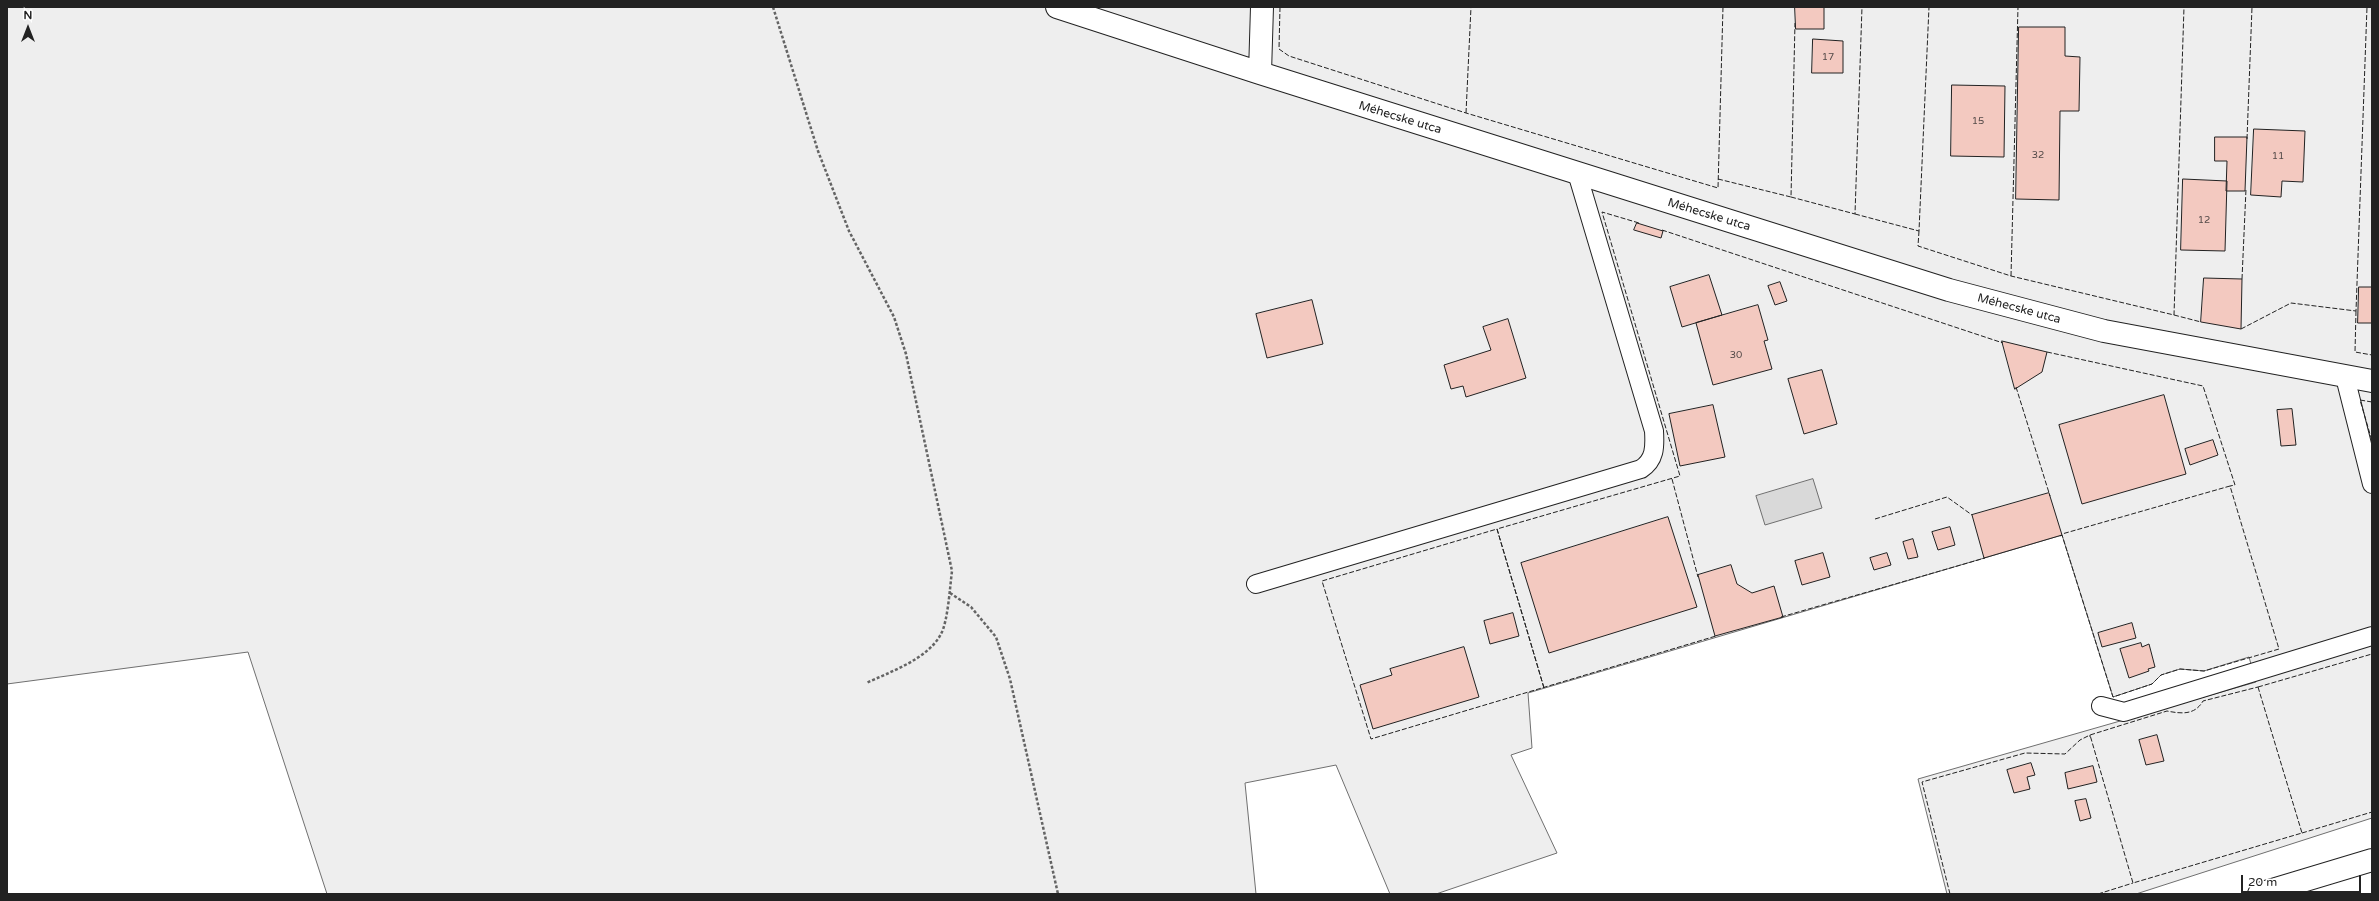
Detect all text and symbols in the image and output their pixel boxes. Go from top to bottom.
north arrow [8,8,48,48]
text: N [24,9,32,22]
house number: 17 [1822,51,1834,63]
street label: Méhecske utca [1357,99,1443,137]
house number: 15 [1972,115,1984,127]
house number: 32 [2032,149,2044,161]
house number: 11 [2272,150,2284,162]
street label: Méhecske utca [1666,196,1752,234]
house number: 12 [2198,214,2210,226]
street label: Méhecske utca [1976,291,2062,327]
house number: 30 [1730,349,1742,361]
scale bar [2243,867,2363,893]
text: 20 m [2248,875,2277,889]

